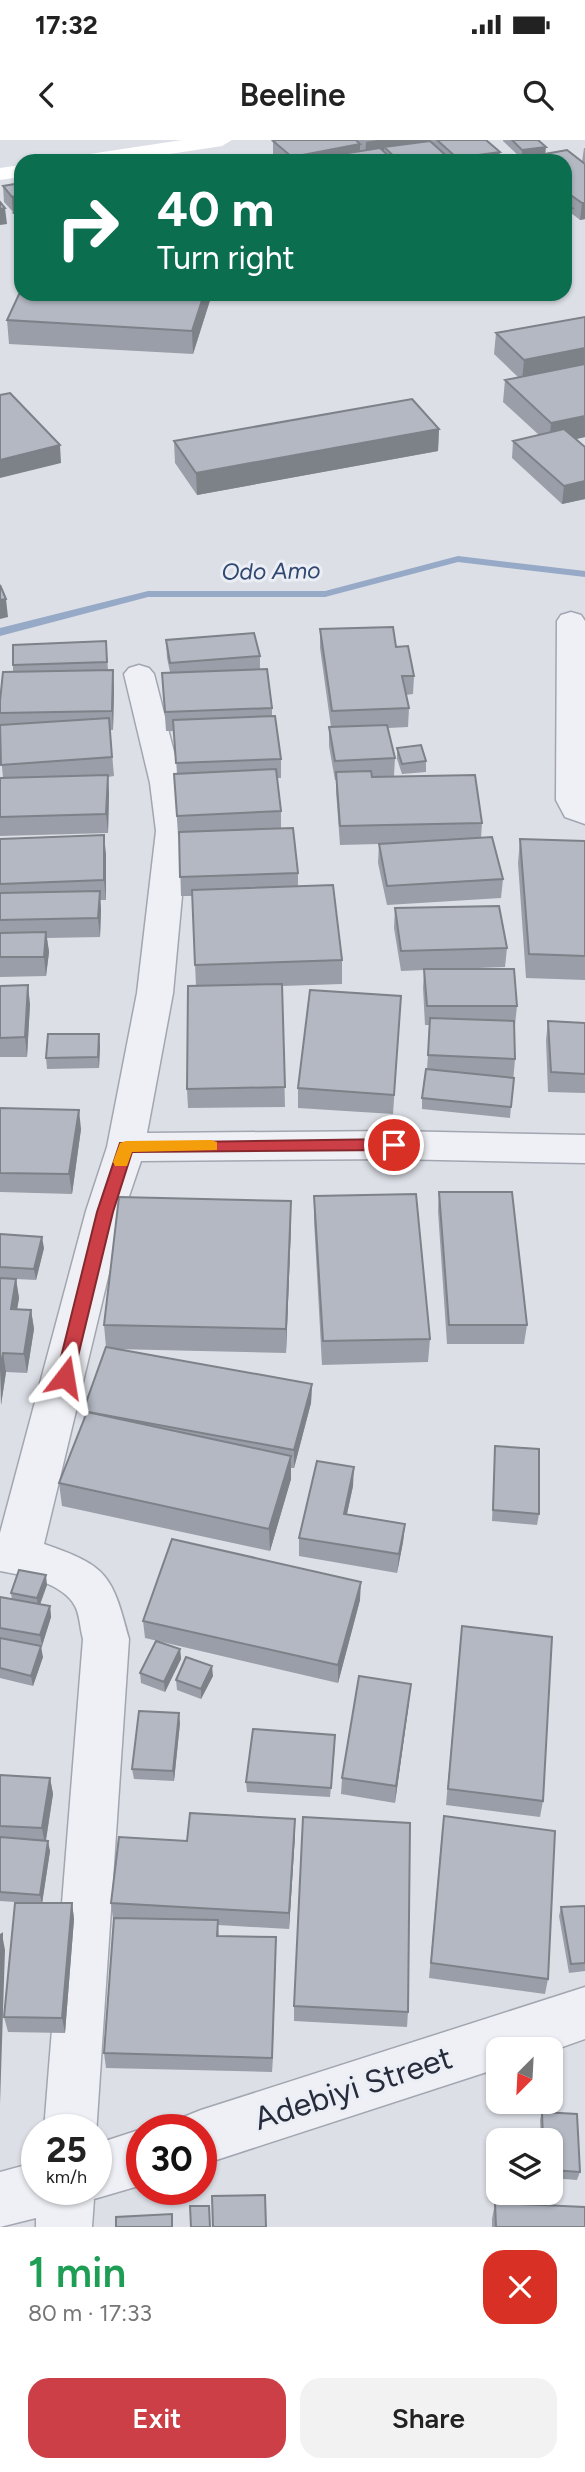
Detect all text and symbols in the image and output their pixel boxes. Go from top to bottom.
text: 17:32 [35,9,98,41]
icon: back [28,76,66,114]
text: Beeline [239,76,346,114]
icon: search [519,76,557,114]
text: 40 m [157,179,274,238]
icon: right [42,182,133,273]
text: Turn right [157,239,295,277]
water label: Odo Amo [221,556,321,586]
pin [364,1115,424,1175]
icon: arrive [375,1126,413,1164]
position arrow [28,1340,102,1414]
north arrow [486,2037,564,2114]
map controls [486,2037,563,2205]
street label: Adebiyi Street [249,2038,457,2138]
speed limit sign: 30 [126,2114,217,2205]
button: layers [486,2128,563,2205]
text: 25 [46,2129,87,2171]
text: km/h [46,2166,87,2188]
text: 1 min [28,2247,126,2298]
button: close [483,2250,557,2324]
text: 80 m · 17:33 [28,2299,152,2327]
button: Exit [28,2378,286,2458]
button: Share [300,2378,557,2458]

